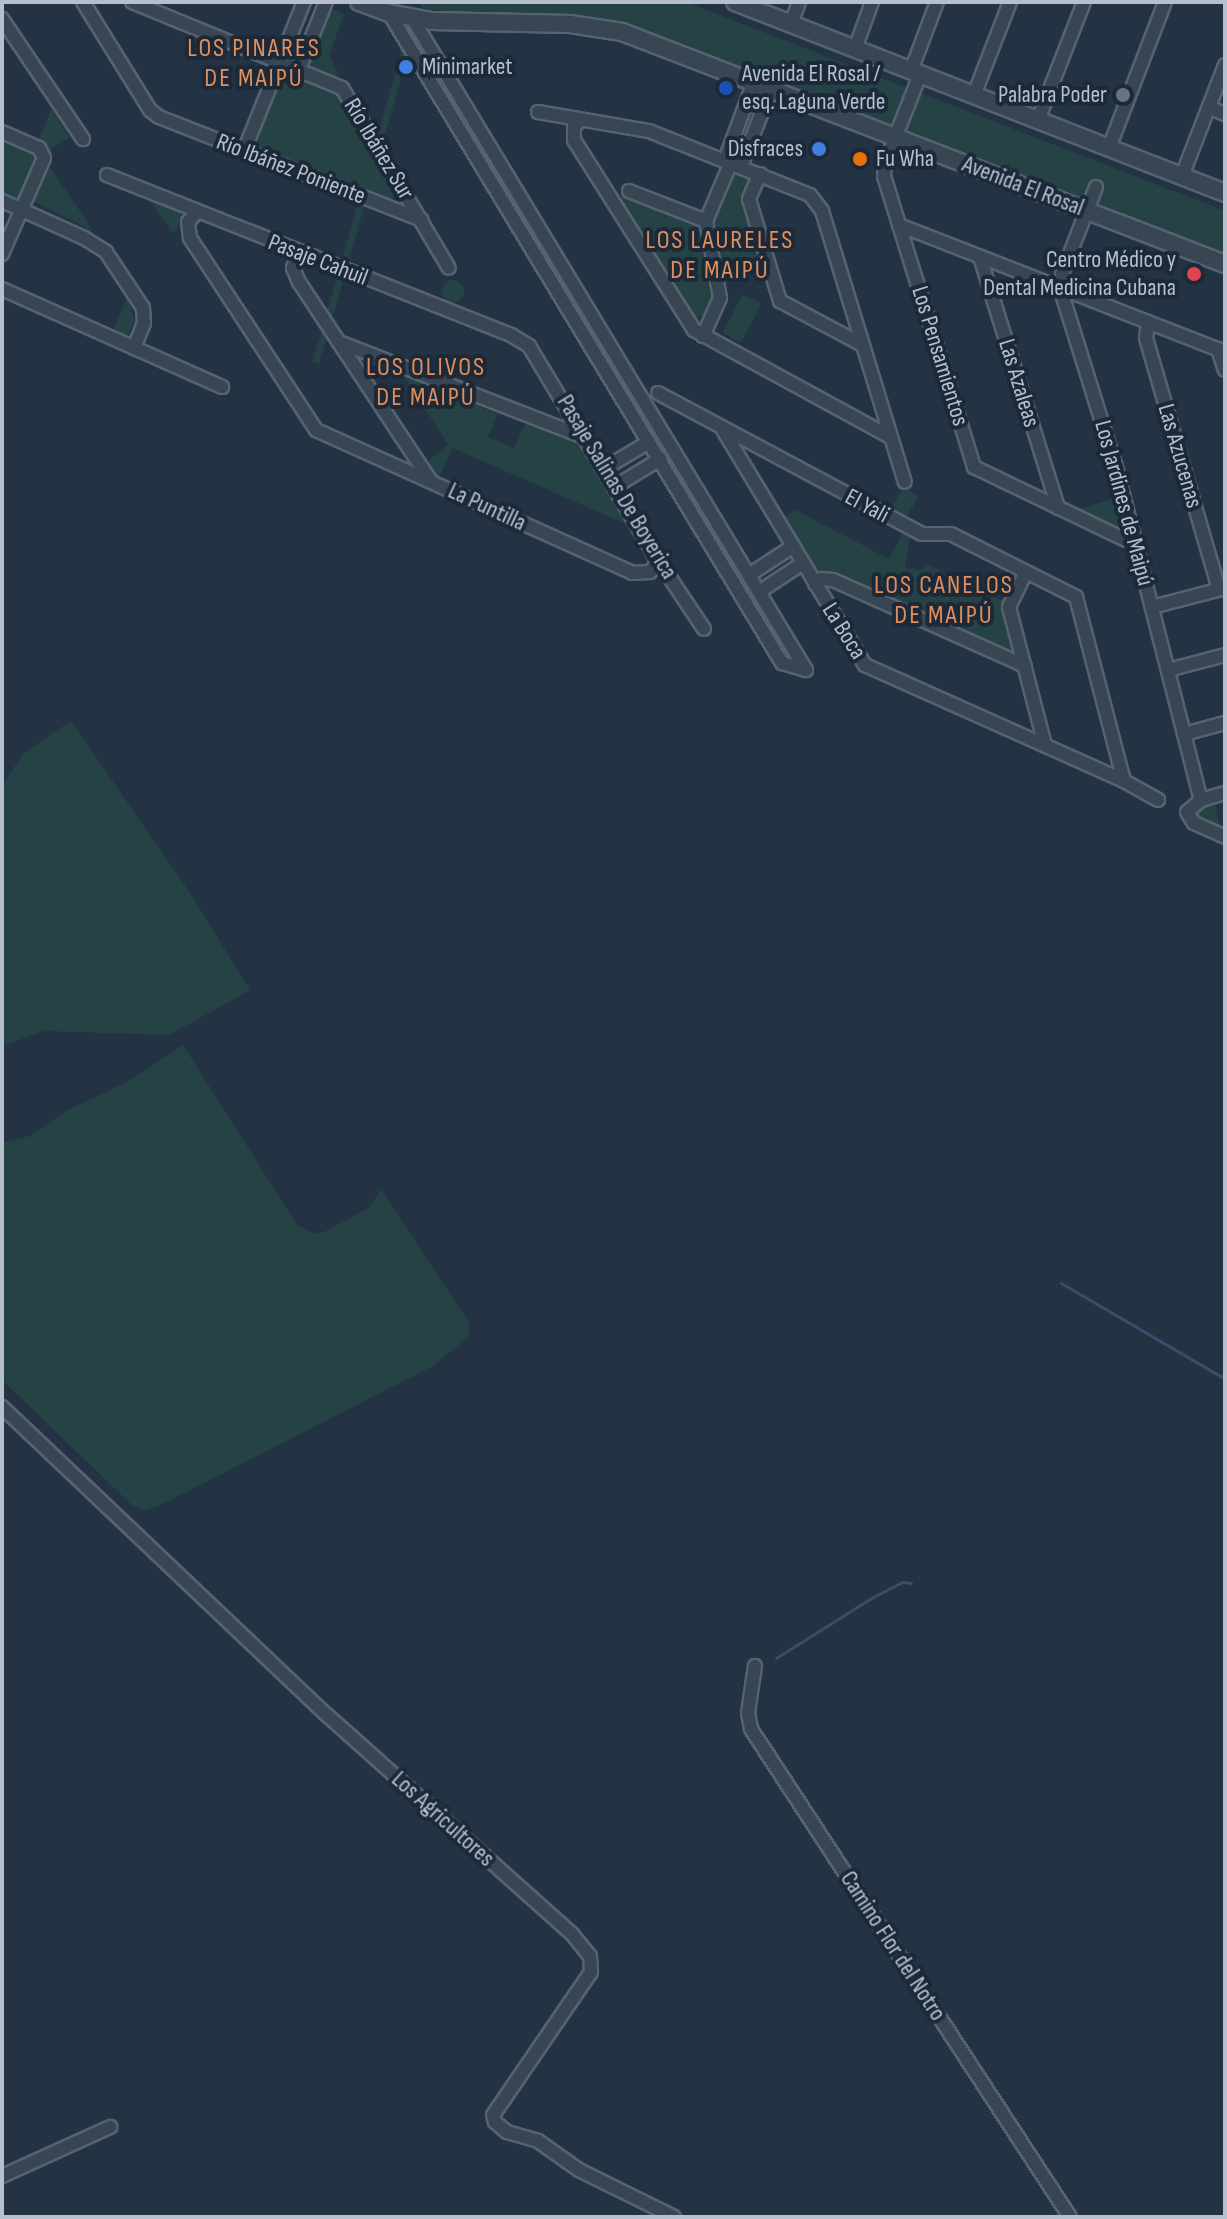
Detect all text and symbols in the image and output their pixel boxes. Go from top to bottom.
district label: LOS PINARES DE MAIPÚ [187,33,321,94]
place label: Minimarket [422,53,513,81]
marker: Minimarket [397,58,415,76]
place label: Avenida El Rosal / esq. Laguna Verde [742,60,886,116]
marker: Avenida El Rosal / esq. Laguna Verde [717,79,735,97]
place label: Palabra Poder [998,81,1107,109]
marker: Palabra Poder [1114,86,1132,104]
street label: Río Ibáñez Sur [338,93,420,205]
street label: Río Ibáñez Poniente [212,127,370,211]
place label: Disfraces [728,135,803,163]
marker: Disfraces [810,140,828,158]
place label: Fu Wha [876,145,934,173]
marker: Fu Wha [851,150,869,168]
street label: Avenida El Rosal [958,150,1088,222]
district label: LOS LAURELES DE MAIPÚ [646,225,794,286]
street label: Pasaje Cahuil [264,228,372,292]
place label: Centro Médico y Dental Medicina Cubana [983,246,1176,302]
marker: Centro Médico y Dental Medicina Cubana [1183,263,1205,285]
street label: Los Pensamientos [905,283,975,429]
street label: Las Azaleas [992,335,1046,431]
district label: LOS OLIVOS DE MAIPÚ [366,352,486,414]
street label: Pasaje Salinas De Boyerica [551,390,683,584]
street label: Las Azucenas [1151,401,1209,511]
street label: Los Jardines de Maipú [1088,417,1160,589]
street label: La Puntilla [444,477,530,537]
street label: El Yali [840,483,894,529]
district label: LOS CANELOS DE MAIPÚ [874,570,1014,632]
street label: La Boca [816,597,872,665]
street label: Los Agricultores [386,1765,500,1873]
street label: Camino Flor del Notro [834,1866,952,2026]

